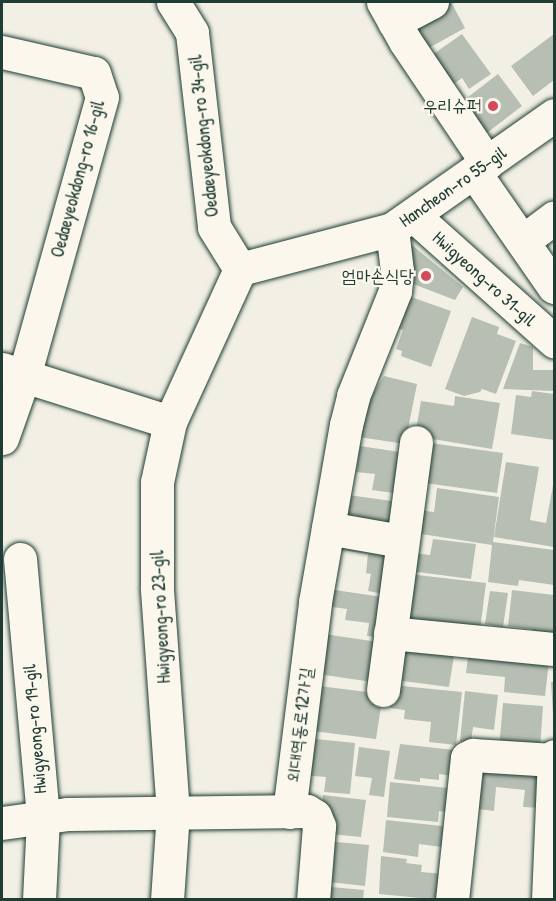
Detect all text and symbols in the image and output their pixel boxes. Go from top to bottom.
street label: Oedaeyeokdong-ro 34-gil [185,54,223,218]
place label: 우리슈퍼 [423,95,481,117]
street label: Oedaeyeokdong-ro 16-gil [47,98,109,260]
marker: 우리슈퍼 [486,99,500,113]
street label: Hancheon-ro 55-gil [395,142,511,232]
street label: Hwigyeong-ro 31-gil [428,227,540,331]
place label: 엄마손식당 [342,265,414,287]
marker: 엄마손식당 [419,269,433,283]
street label: Hwigyeong-ro 23-gil [147,550,175,684]
street label: Hwigyeong-ro 19-gil [19,663,51,795]
street label: 외대역동로12가길 [282,666,318,784]

